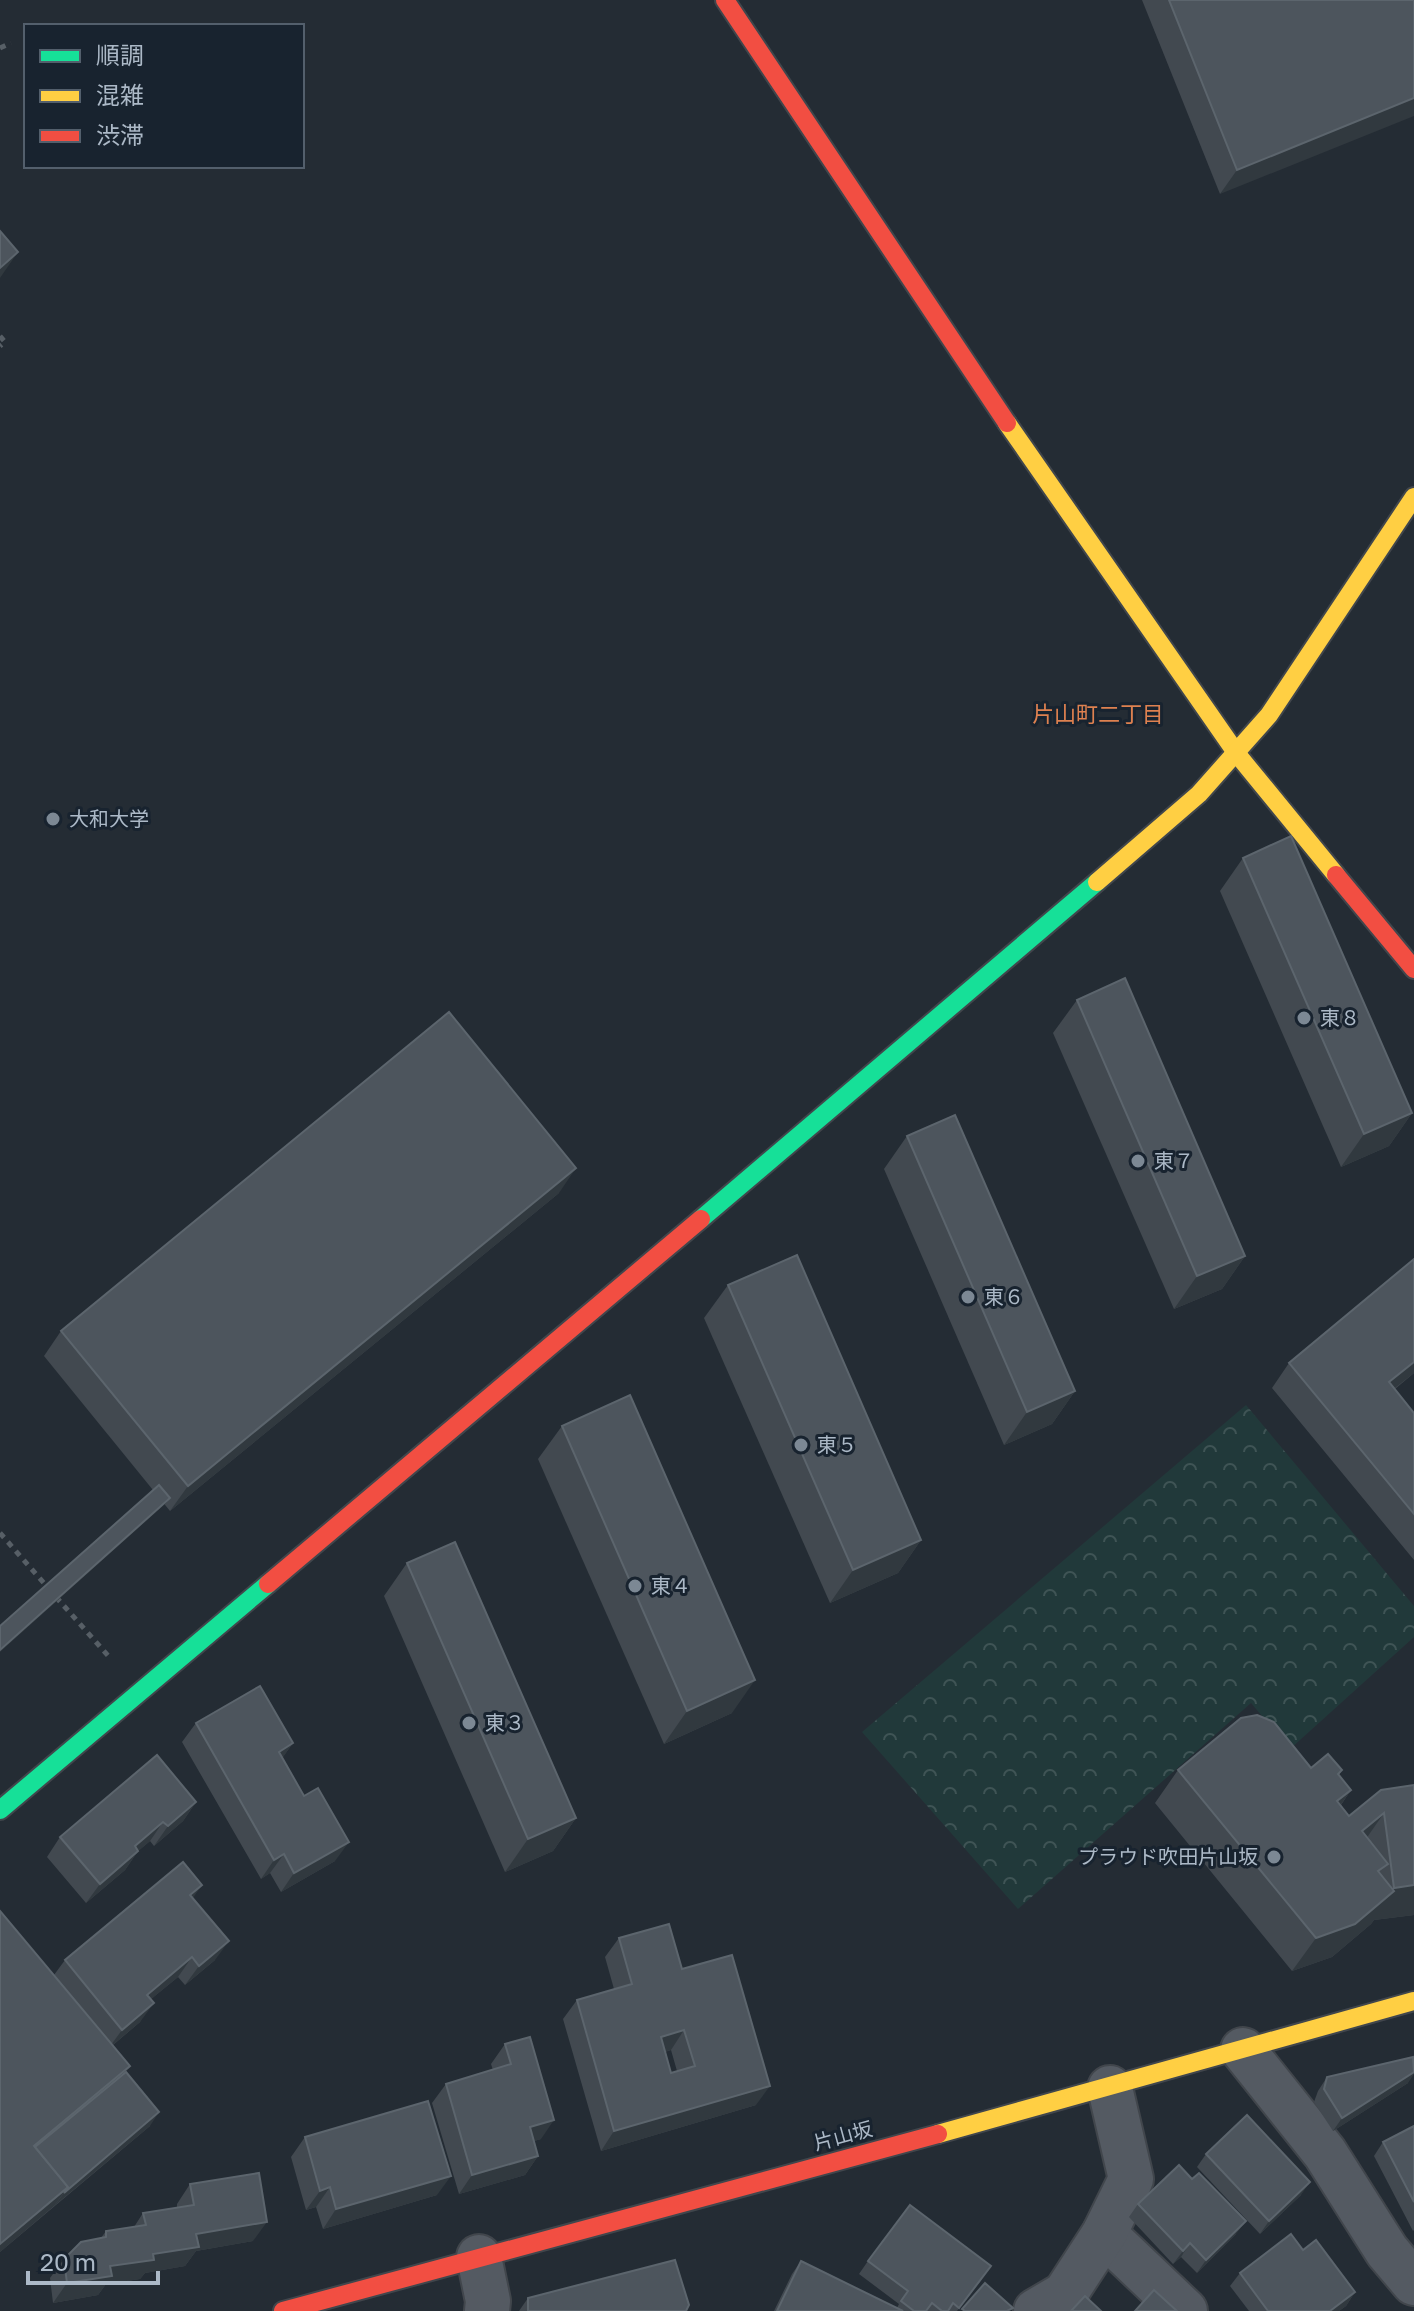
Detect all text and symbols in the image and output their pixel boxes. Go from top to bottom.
legend [24,24,304,168]
text: 順調 [96,40,144,69]
text: 混雑 [96,80,144,109]
text: 渋滞 [96,120,144,149]
district label: 片山町二丁目 [1032,700,1164,727]
place label: 大和大学 [69,806,149,830]
marker: 大和大学 [44,810,62,828]
place label: 東８ [1320,1005,1360,1029]
marker: 東８ [1295,1009,1313,1027]
place label: 東７ [1154,1148,1194,1172]
marker: 東７ [1129,1152,1147,1170]
place label: 東６ [984,1284,1024,1308]
marker: 東６ [959,1288,977,1306]
place label: 東５ [817,1432,857,1456]
marker: 東５ [792,1436,810,1454]
place label: 東４ [651,1573,691,1597]
marker: 東４ [626,1577,644,1595]
place label: 東３ [485,1710,525,1734]
marker: 東３ [460,1714,478,1732]
place label: プラウド吹田片山坂 [1078,1844,1258,1868]
marker: プラウド吹田片山坂 [1265,1848,1283,1866]
street label: 片山坂 [811,2116,875,2154]
scale bar [28,2235,158,2285]
text: 20 m [40,2247,96,2276]

